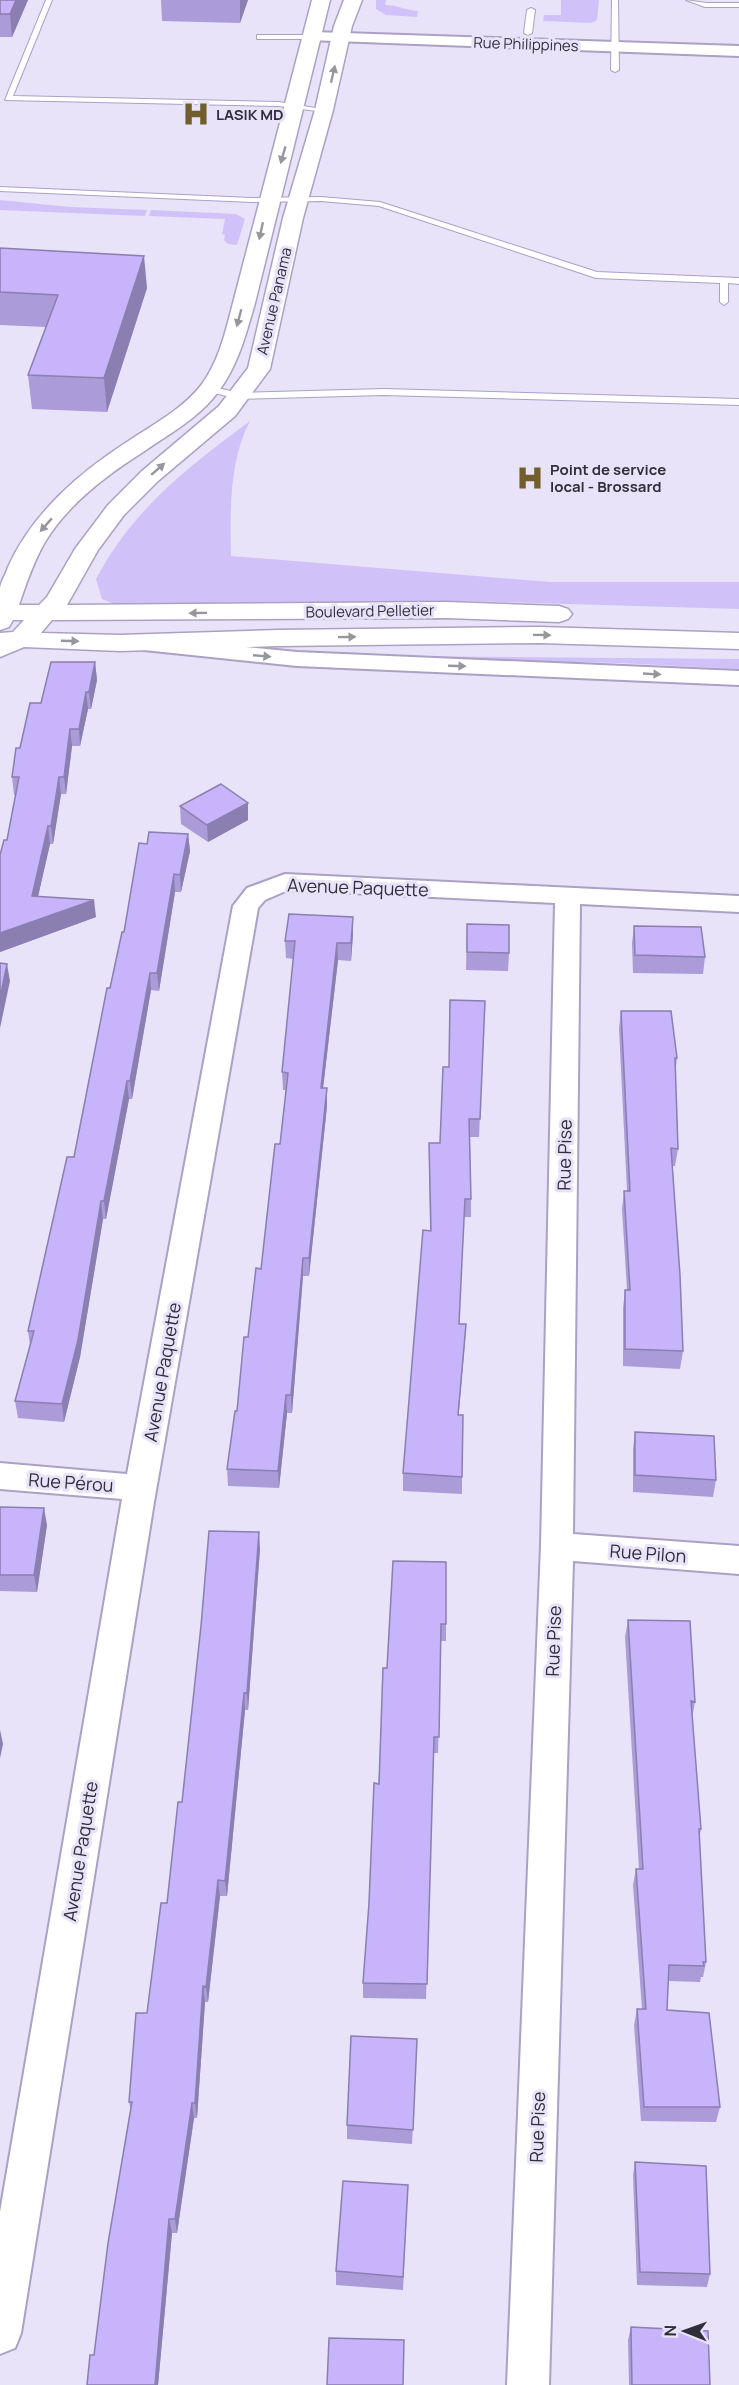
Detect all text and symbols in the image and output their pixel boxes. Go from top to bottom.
street label: Rue Philippines [473,32,579,56]
one-way arrow [328,64,338,83]
hospital icon: LASIK MD [181,99,211,129]
place label: LASIK MD [216,104,284,125]
one-way arrow [278,146,287,164]
one-way arrow [256,222,266,240]
street label: Avenue Panama [251,245,297,357]
one-way arrow [234,309,243,327]
place label: Point de service local - Brossard [550,459,666,497]
one-way arrow [150,463,165,476]
hospital icon: Point de service local - Brossard [515,463,545,493]
one-way arrow [40,517,53,532]
street label: Boulevard Pelletier [305,599,435,623]
one-way arrow [188,608,207,618]
one-way arrow [532,630,551,640]
one-way arrow [337,632,356,642]
one-way arrow [60,637,79,646]
one-way arrow [253,651,272,661]
one-way arrow [447,662,466,671]
one-way arrow [642,669,661,678]
street label: Avenue Paquette [287,873,429,901]
street label: Rue Pise [551,1119,577,1191]
street label: Avenue Paquette [138,1300,186,1444]
street label: Rue Pérou [28,1467,114,1497]
street label: Rue Pilon [609,1538,687,1568]
street label: Rue Pise [540,1605,566,1677]
street label: Avenue Paquette [57,1779,103,1923]
street label: Rue Pise [524,2091,550,2163]
north arrow [655,2301,715,2361]
text: N [659,2325,681,2337]

